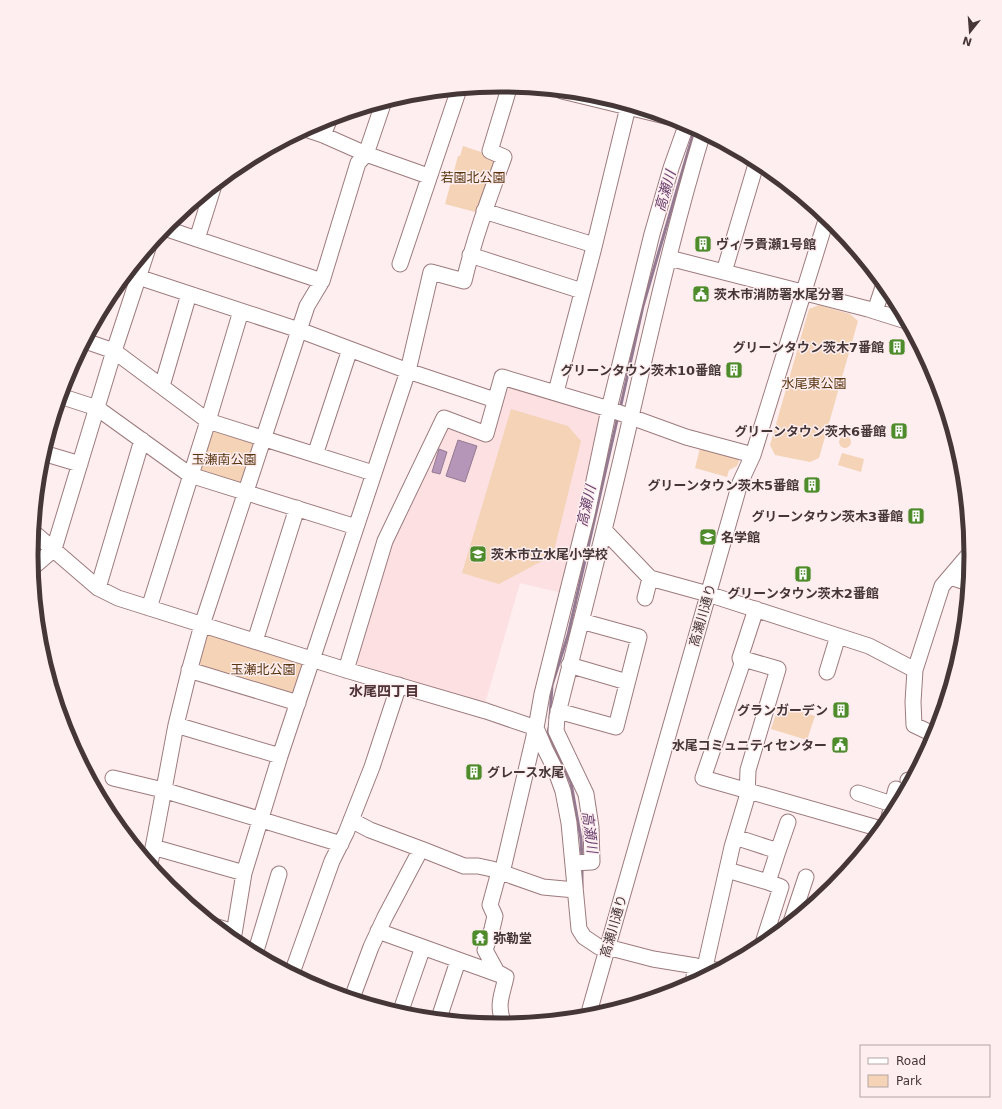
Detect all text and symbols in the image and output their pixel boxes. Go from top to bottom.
north arrow [950,12,990,52]
text: N [961,34,974,49]
water label: 高瀬川 [652,167,679,213]
park label: 若園北公園 [440,170,506,185]
building icon: ヴィラ貴瀬1号館 [693,234,713,254]
place label: ヴィラ貴瀬1号館 [716,237,816,252]
public building icon: 茨木市消防署水尾分署 [691,284,711,304]
place label: 茨木市消防署水尾分署 [714,287,844,302]
building icon: グリーンタウン茨木7番館 [887,337,907,357]
place label: グリーンタウン茨木7番館 [733,340,884,355]
building icon: グリーンタウン茨木10番館 [724,360,744,380]
place label: グリーンタウン茨木10番館 [561,363,721,378]
park label: 水尾東公園 [781,376,847,391]
building icon: グリーンタウン茨木6番館 [889,421,909,441]
place label: グリーンタウン茨木6番館 [735,424,886,439]
park label: 玉瀬南公園 [191,452,257,467]
building icon: グリーンタウン茨木5番館 [802,475,822,495]
place label: グリーンタウン茨木5番館 [648,478,799,493]
water label: 高瀬川 [573,482,599,528]
building icon: グリーンタウン茨木3番館 [906,506,926,526]
place label: グリーンタウン茨木3番館 [752,509,903,524]
school or university icon: 名学館 [698,527,718,547]
place label: 名学館 [721,530,760,545]
school or university icon: 茨木市立水尾小学校 [468,544,488,564]
place label: 茨木市立水尾小学校 [491,547,608,562]
building icon: グリーンタウン茨木2番館 [793,564,813,584]
street label: 高瀬川通り [686,582,719,648]
place label: グリーンタウン茨木2番館 [727,586,879,601]
park label: 玉瀬北公園 [230,662,296,677]
district label: 水尾四丁目 [349,683,419,699]
building icon: グランガーデン [831,700,851,720]
place label: グランガーデン [737,703,828,718]
public building icon: 水尾コミュニティセンター [830,735,850,755]
place label: 水尾コミュニティセンター [672,738,827,753]
building icon: グレース水尾 [464,762,484,782]
place label: グレース水尾 [487,765,564,780]
water label: 高瀬川 [580,810,601,856]
street label: 高瀬川通り [597,893,630,959]
temple icon: 弥勒堂 [470,928,490,948]
place label: 弥勒堂 [493,931,532,946]
legend [860,1045,990,1097]
text: Road [896,1054,926,1068]
text: Park [896,1074,922,1088]

